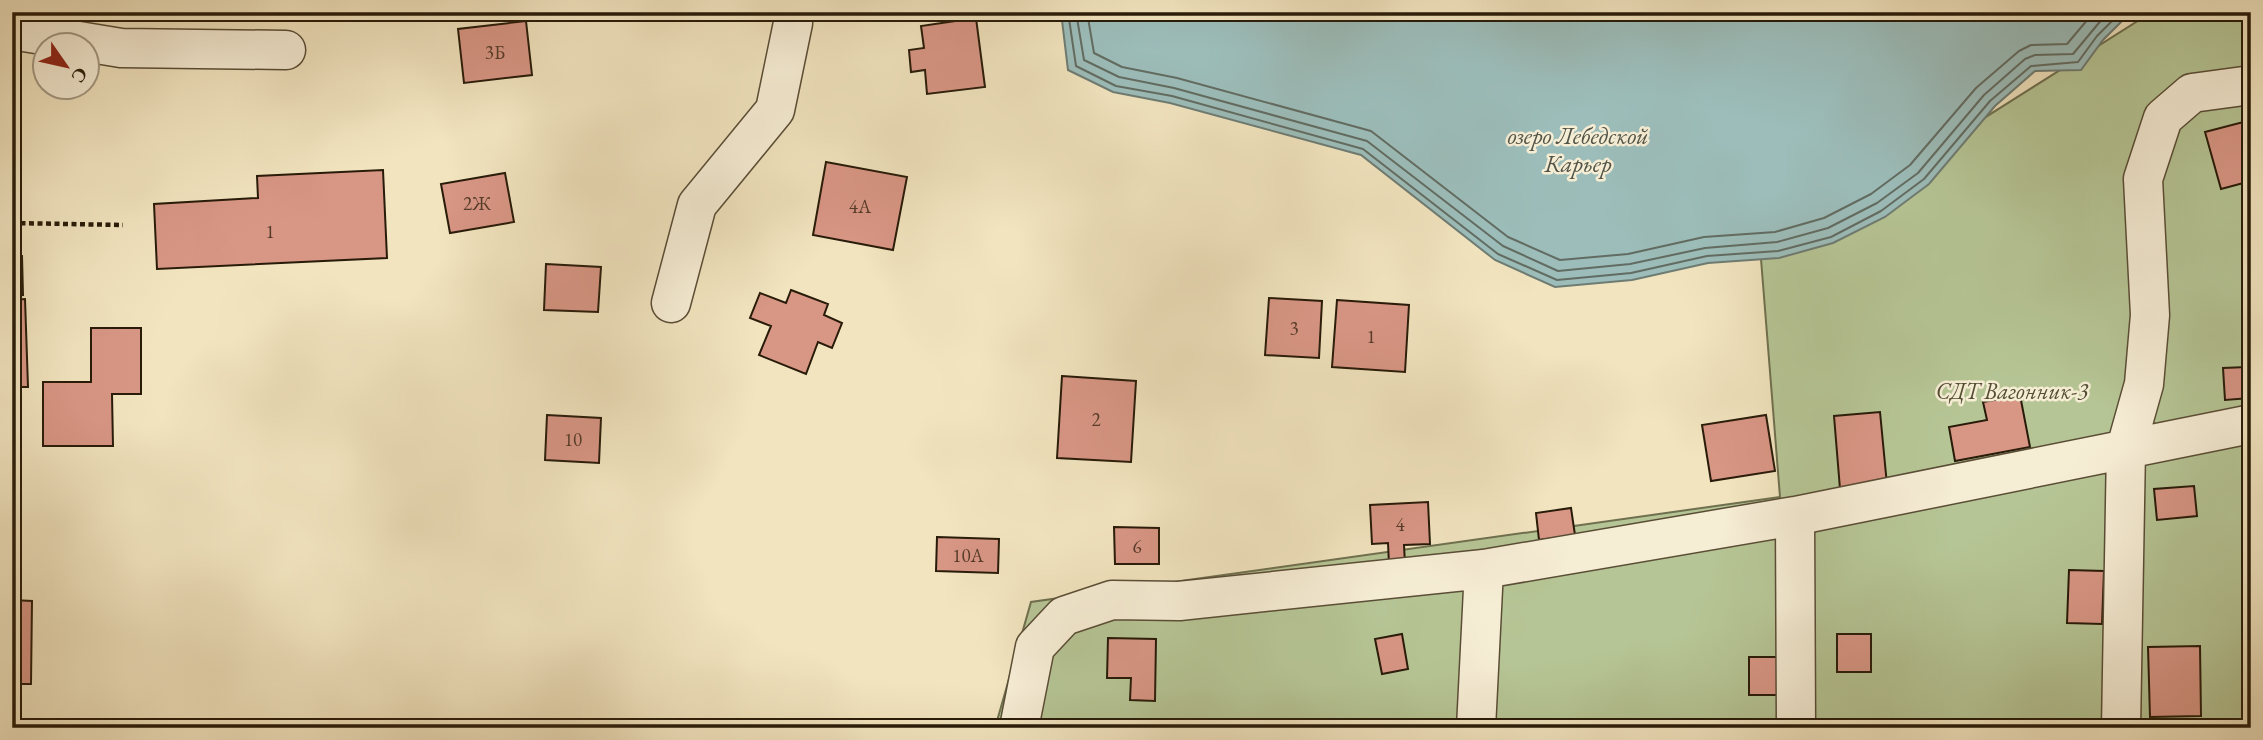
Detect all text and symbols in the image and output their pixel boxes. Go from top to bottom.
north arrow [32,32,102,102]
house number: 3Б [485,40,505,65]
text: С [66,63,94,88]
water label: озеро Лебедской Карьер [1508,120,1648,179]
house number: 2Ж [463,191,491,216]
house number: 4А [849,194,872,219]
house number: 1 [265,219,275,244]
house number: 3 [1289,316,1299,341]
house number: 1 [1366,324,1376,349]
park label: СДТ Вагонник-3 [1936,376,2089,406]
house number: 2 [1091,407,1101,432]
house number: 10 [564,427,582,452]
house number: 4 [1395,512,1405,537]
house number: 6 [1132,534,1142,559]
house number: 10А [952,543,985,568]

